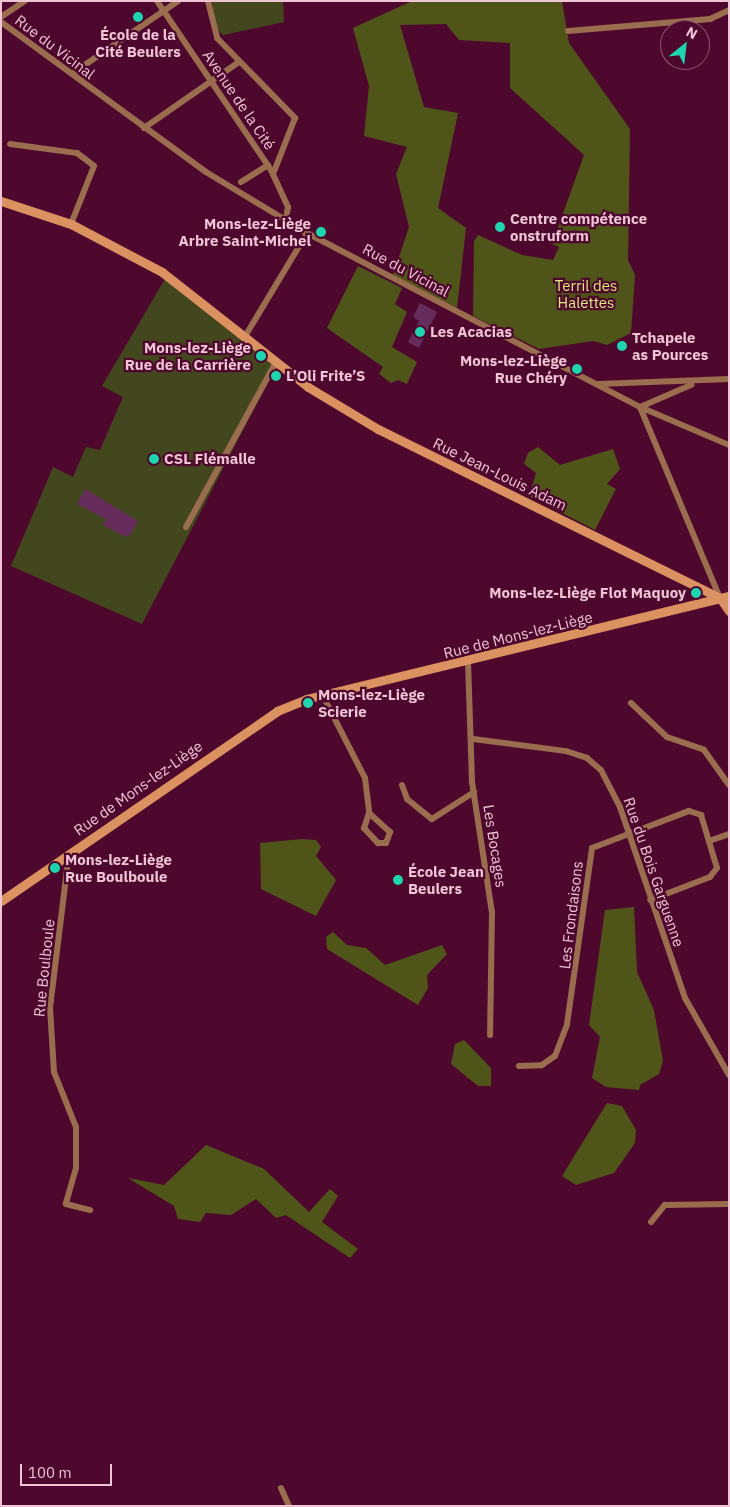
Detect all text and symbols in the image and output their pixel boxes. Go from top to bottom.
street label: Rue du Vicinal [11,11,99,83]
marker: École de la Cité Beulers [132,11,144,23]
north arrow [660,20,710,70]
text: N [683,22,701,43]
place label: École de la Cité Beulers [95,25,181,60]
street label: Avenue de la Cité [199,47,279,153]
place label: Centre compétence onstruform [510,209,647,244]
place label: Mons-lez-Liège Arbre Saint-Michel [179,214,311,249]
marker: Centre compétence onstruform [494,221,506,233]
marker: Mons-lez-Liège Arbre Saint-Michel [315,226,327,238]
street label: Rue du Vicinal [360,240,452,300]
park label: Terril des Halettes [555,276,617,311]
place label: Les Acacias [430,323,512,341]
marker: Les Acacias [414,326,426,338]
place label: Tchapele as Pources [632,328,708,363]
place label: Mons-lez-Liège Rue de la Carrière [125,338,251,373]
marker: Tchapele as Pources [616,340,628,352]
marker: Mons-lez-Liège Rue de la Carrière [255,350,267,362]
place label: Mons-lez-Liège Rue Chéry [460,351,567,386]
marker: Mons-lez-Liège Rue Chéry [571,363,583,375]
place label: L’Oli Frite’S [286,367,365,385]
marker: L’Oli Frite’S [270,370,282,382]
street label: Rue Jean-Louis Adam [430,434,570,514]
place label: CSL Flémalle [164,450,256,468]
marker: CSL Flémalle [148,453,160,465]
place label: Mons-lez-Liège Flot Maquoy [489,584,686,602]
marker: Mons-lez-Liège Flot Maquoy [690,587,702,599]
street label: Rue de Mons-lez-Liège [442,608,594,662]
place label: Mons-lez-Liège Scierie [318,685,425,720]
marker: Mons-lez-Liège Scierie [302,697,314,709]
street label: Rue de Mons-lez-Liège [70,737,206,839]
street label: Rue du Bois Garguenne [620,795,688,949]
street label: Les Bocages [480,803,510,889]
place label: Mons-lez-Liège Rue Boulboule [65,850,172,885]
street label: Les Frondaisons [555,860,587,970]
marker: Mons-lez-Liège Rue Boulboule [49,862,61,874]
place label: École Jean Beulers [408,862,484,897]
marker: École Jean Beulers [392,874,404,886]
street label: Rue Boulboule [30,918,58,1018]
scale bar [22,1454,115,1486]
text: 100 m [28,1463,72,1482]

